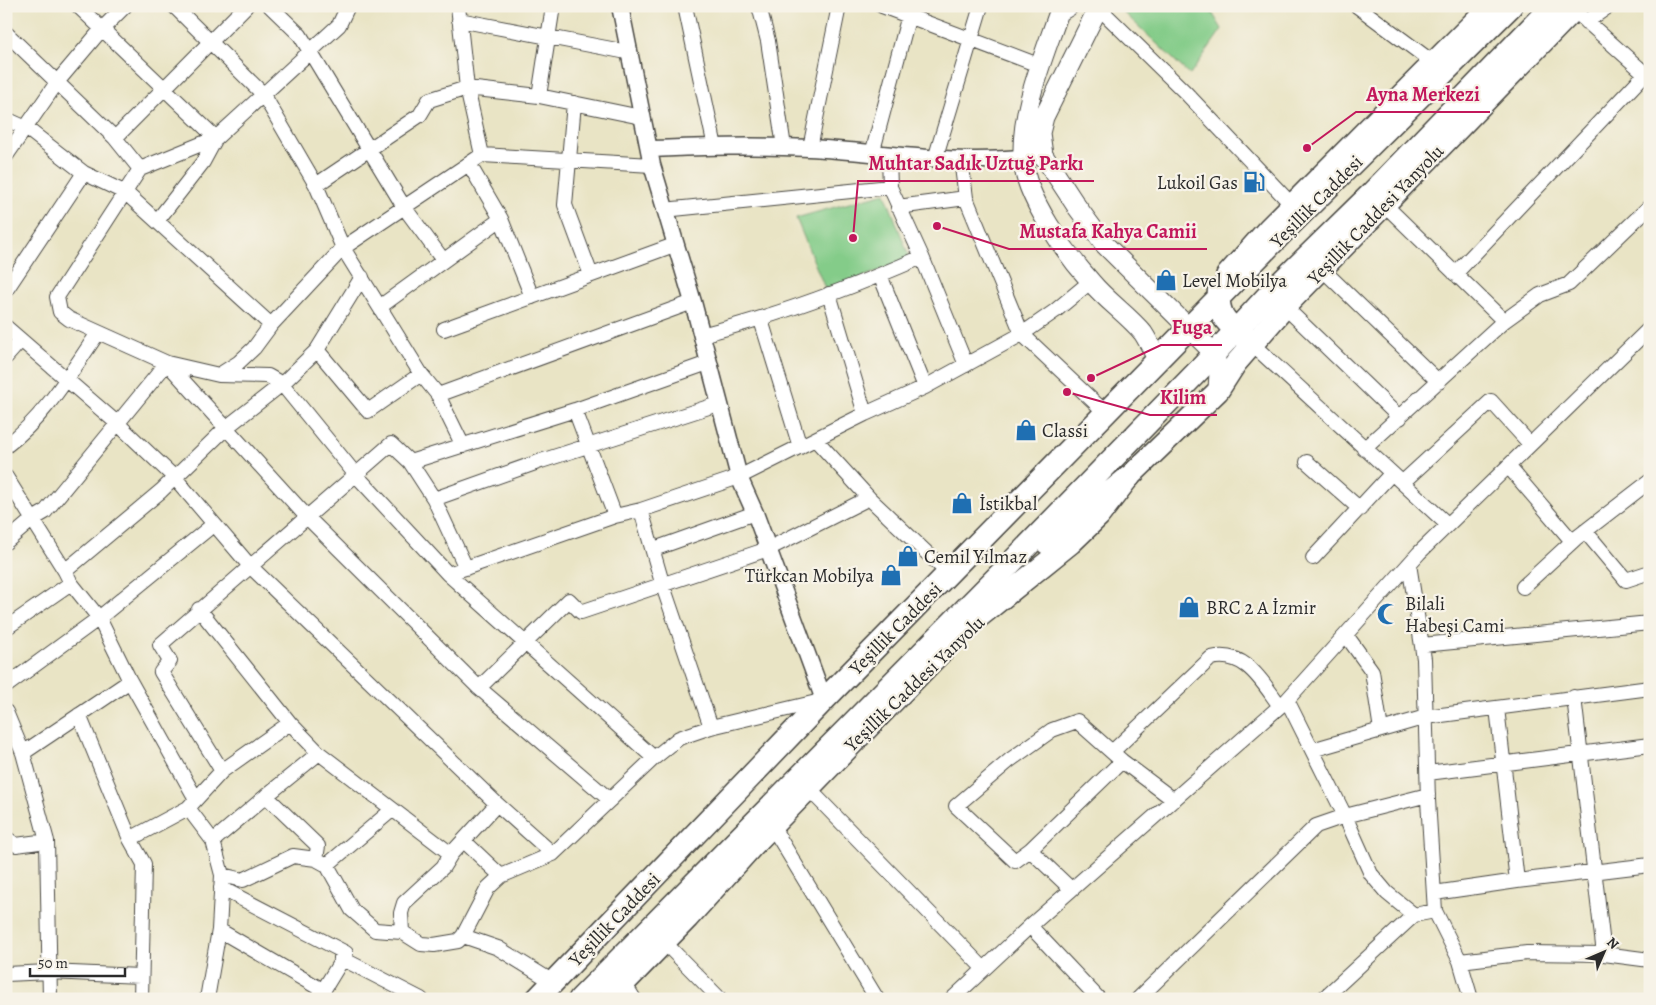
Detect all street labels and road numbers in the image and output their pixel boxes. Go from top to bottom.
street label: Yeşillik Caddesi Yanyolu [1301,138,1450,291]
street label: Yeşillik Caddesi [1264,150,1369,255]
street label: Yeşillik Caddesi [843,577,948,682]
street label: Yeşillik Caddesi Yanyolu [838,609,991,758]
street label: Yeşillik Caddesi [562,867,666,973]

